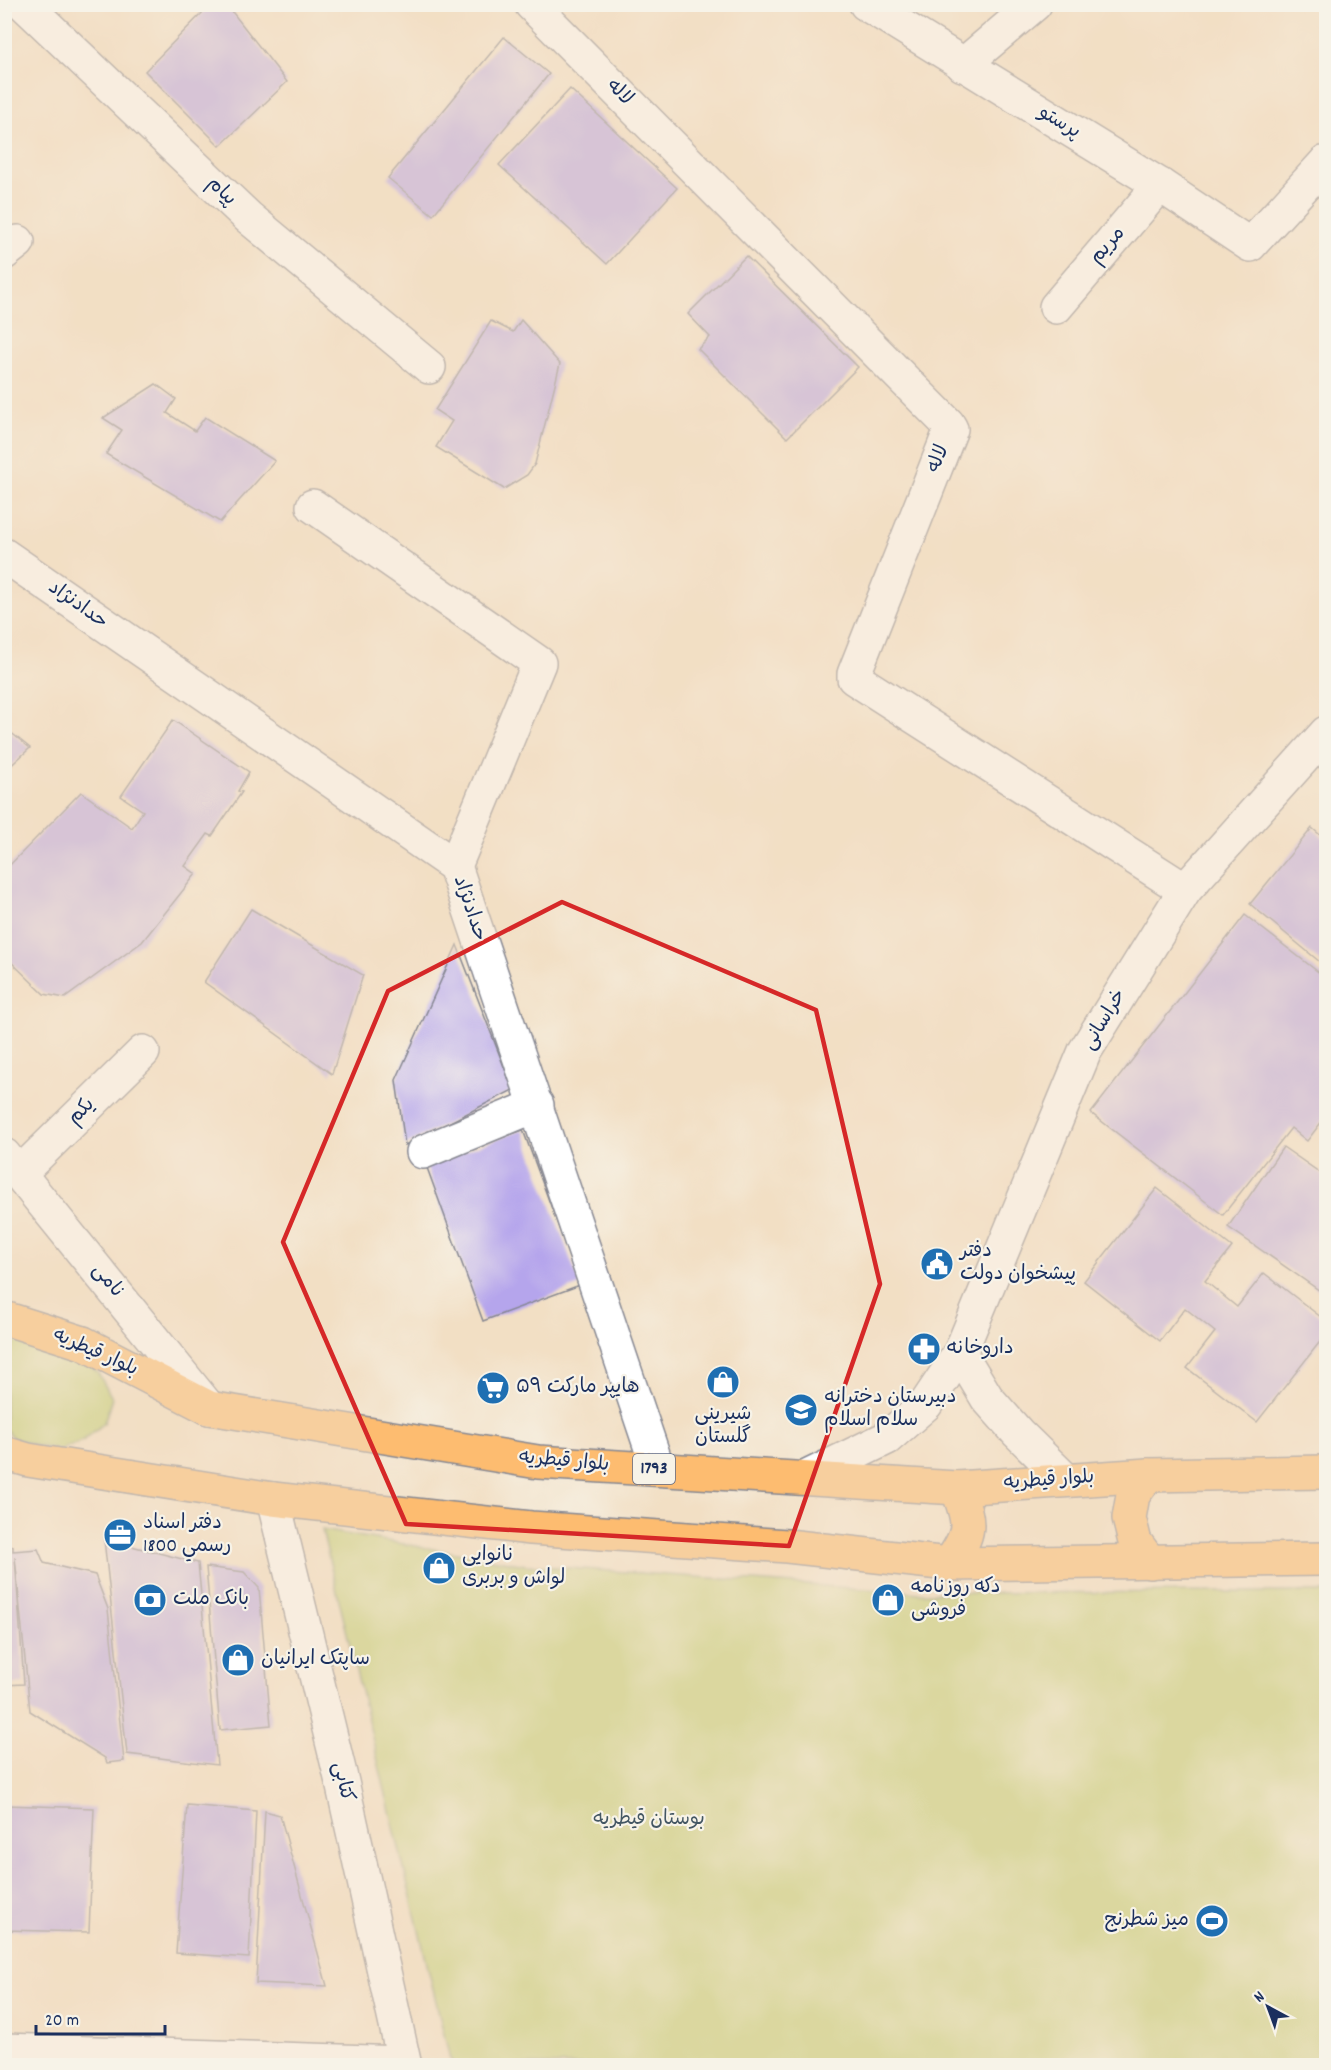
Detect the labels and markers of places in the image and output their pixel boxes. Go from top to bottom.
place label: دفتر پیشخوان دولت [958,1238,1076,1289]
public building icon: دفتر پیشخوان دولت [919,1246,955,1282]
pharmacy icon: داروخانه [906,1331,942,1367]
place label: داروخانه [947,1335,1014,1363]
shop icon: شیرینی گلستان [705,1364,741,1400]
supermarket icon: هایپر مارکت ۵۹ [475,1370,511,1406]
place label: هایپر مارکت ۵۹ [516,1374,640,1402]
place label: دبیرستان دخترانه سلام اسلام [824,1384,956,1435]
school or university icon: دبیرستان دخترانه سلام اسلام [783,1392,819,1428]
place label: شیرینی گلستان [695,1401,751,1452]
place label: دفتر اسناد رسمي 1800 [143,1510,231,1562]
office icon: دفتر اسناد رسمي 1800 [102,1517,138,1553]
place label: نانوایی لواش و بربری [462,1542,565,1593]
shop icon: نانوایی لواش و بربری [421,1550,457,1586]
place label: دکه روزنامه فروشی [911,1574,1000,1625]
bank icon: بانک ملت [132,1582,168,1618]
shop icon: دکه روزنامه فروشی [870,1582,906,1618]
place label: بانک ملت [173,1586,249,1614]
shop icon: ساپتک ایرانیان [220,1642,256,1678]
place label: ساپتک ایرانیان [261,1646,370,1674]
sports icon: میز شطرنج [1194,1903,1230,1939]
place label: میز شطرنج [1104,1907,1189,1935]

